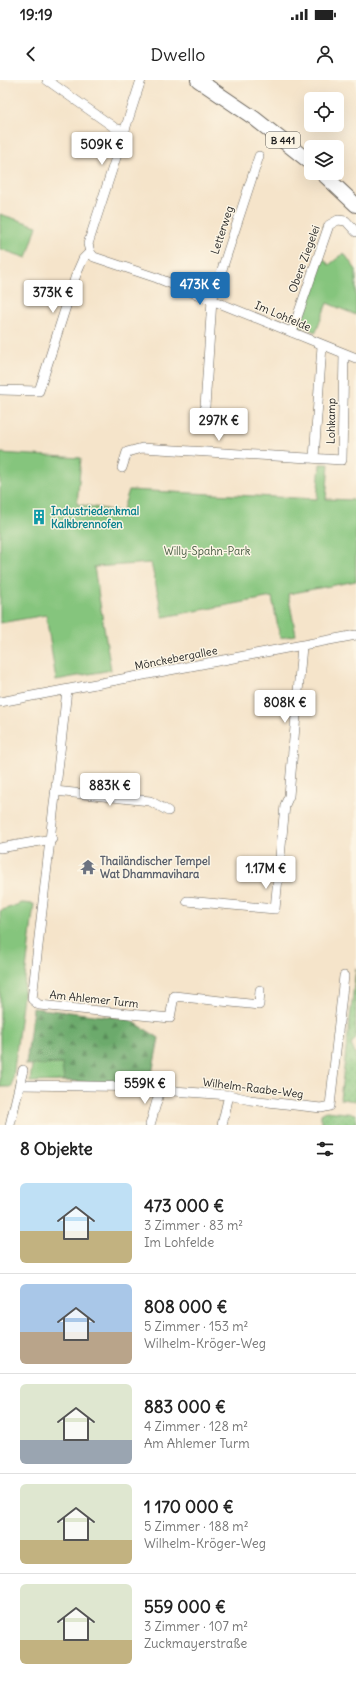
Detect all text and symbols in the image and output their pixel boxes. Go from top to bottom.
text: 19:19 [20,5,53,24]
icon: back [20,43,42,65]
text: Dwello [151,43,205,66]
icon: person [314,43,336,65]
map controls [304,92,344,180]
button: locate [304,92,344,132]
pin: 509K € [69,132,135,166]
road number: B 441 [266,132,300,148]
text: 509K € [81,136,124,153]
button: layers [304,140,344,180]
street label: Letterweg [208,204,236,256]
street label: Obere Ziegelei [285,223,323,295]
pin: 473K € [167,272,233,306]
text: 473K € [180,276,220,293]
pin: 373K € [20,280,86,314]
text: 373K € [33,284,73,301]
street label: Im Lohfelde [253,298,313,334]
street label: Lohkamp [324,398,338,444]
pin: 297K € [186,408,252,442]
text: 297K € [199,412,239,429]
place label: Industriedenkmal Kalkbrennofen [51,504,139,531]
building icon: Industriedenkmal Kalkbrennofen [30,508,48,526]
park label: Willy-Spahn-Park [164,544,251,558]
street label: Mönckebergallee [133,643,219,673]
pin: 808K € [252,690,318,724]
text: 808K € [263,694,307,711]
pin: 883K € [77,773,143,807]
text: 883K € [89,777,131,794]
place label: Thailändischer Tempel Wat Dhammavihara [100,854,210,881]
pin: 1.17M € [229,856,303,890]
temple icon: Thailändischer Tempel Wat Dhammavihara [79,858,97,876]
text: 1.17M € [246,860,286,877]
street label: Am Ahlemer Turm [49,987,140,1011]
pin: 559K € [112,1071,178,1105]
text: 559K € [124,1075,166,1092]
street label: Wilhelm-Raabe-Weg [202,1075,304,1101]
text: 8 Objekte [20,1138,93,1160]
icon: filters [314,1138,336,1160]
text: 473 000 € [144,1195,224,1217]
icon: home [52,1199,100,1247]
text: 3 Zimmer · 83 m² [144,1217,243,1234]
text: Im Lohfelde [144,1234,214,1251]
text: 808 000 € [144,1296,227,1318]
icon: home [52,1300,100,1348]
text: 5 Zimmer · 153 m² [144,1318,248,1335]
text: Wilhelm-Kröger-Weg [144,1335,266,1352]
text: 883 000 € [144,1396,226,1418]
icon: home [52,1400,100,1448]
text: 4 Zimmer · 128 m² [144,1418,248,1435]
text: Am Ahlemer Turm [144,1435,250,1452]
text: 1 170 000 € [144,1496,234,1518]
icon: home [52,1500,100,1548]
text: 5 Zimmer · 188 m² [144,1518,249,1535]
text: Wilhelm-Kröger-Weg [144,1535,266,1552]
text: 559 000 € [144,1596,226,1618]
icon: home [52,1600,100,1648]
text: 3 Zimmer · 107 m² [144,1618,248,1635]
text: Zuckmayerstraße [144,1635,247,1652]

